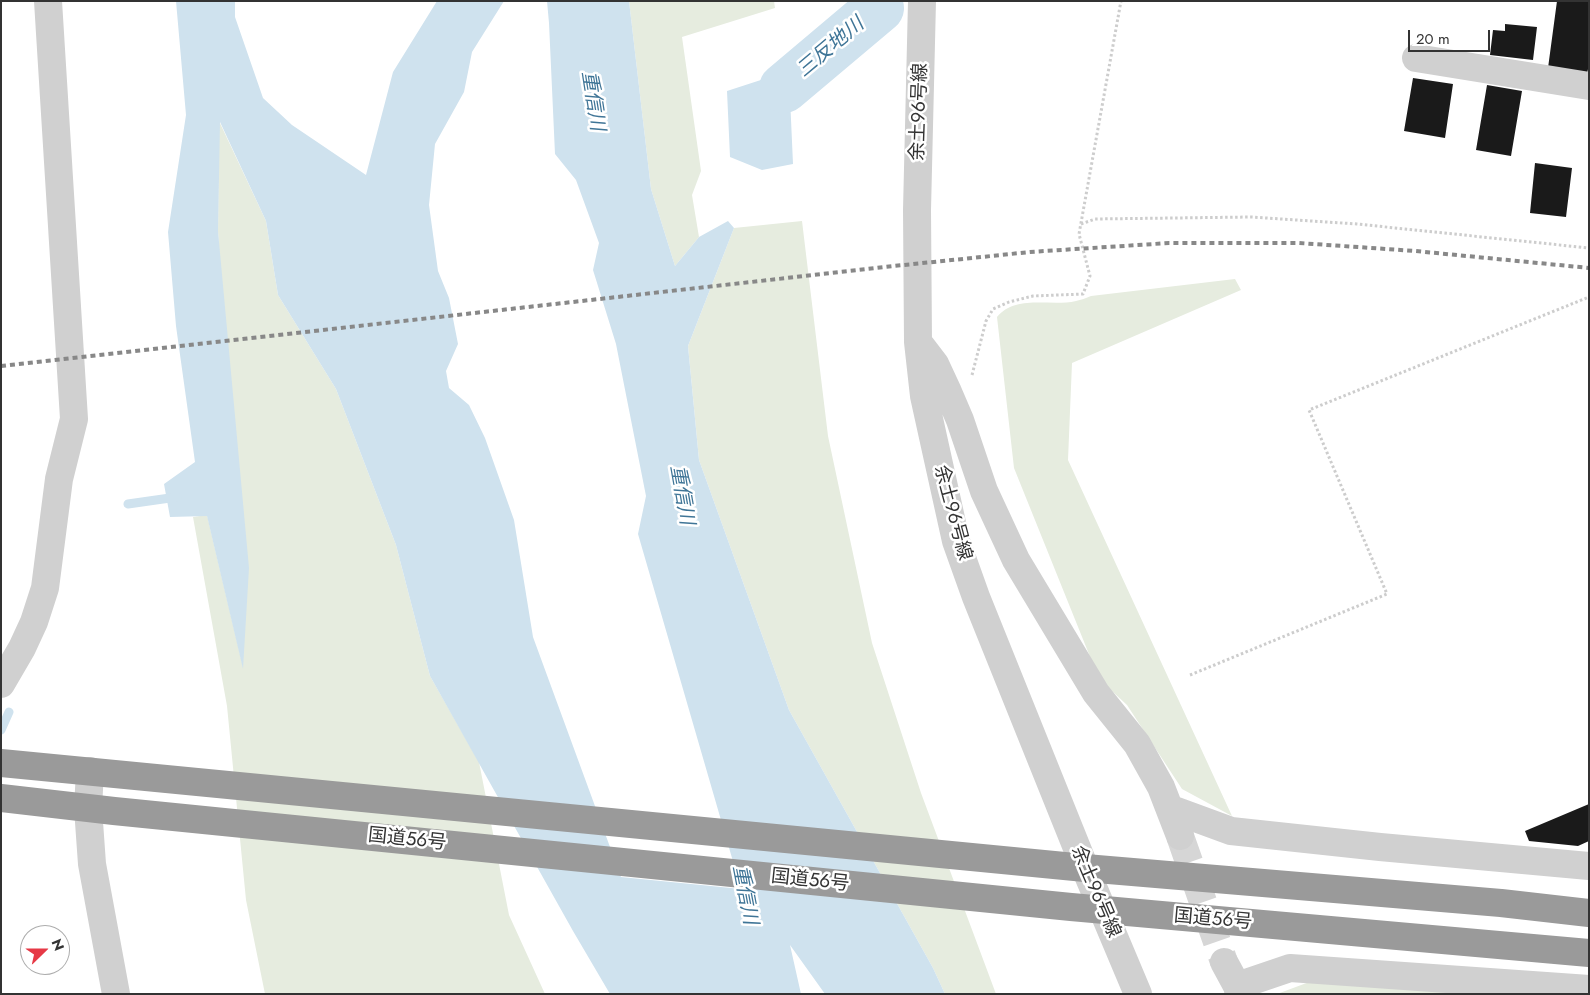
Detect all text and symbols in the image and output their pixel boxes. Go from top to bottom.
water label: 三反地川 [793,13,869,83]
scale bar [1410,20,1492,52]
text: 20 m [1416,28,1450,50]
street label: 余土96号線 [907,63,933,161]
water label: 重信川 [575,69,609,133]
water label: 重信川 [664,463,698,527]
street label: 余土96号線 [928,463,976,563]
street label: 国道56号 [367,825,447,855]
street label: 余土96号線 [1065,842,1125,942]
water label: 重信川 [726,863,762,927]
street label: 国道56号 [770,866,850,896]
street label: 国道56号 [1173,905,1253,935]
north arrow [20,925,70,975]
text: N [47,936,69,954]

